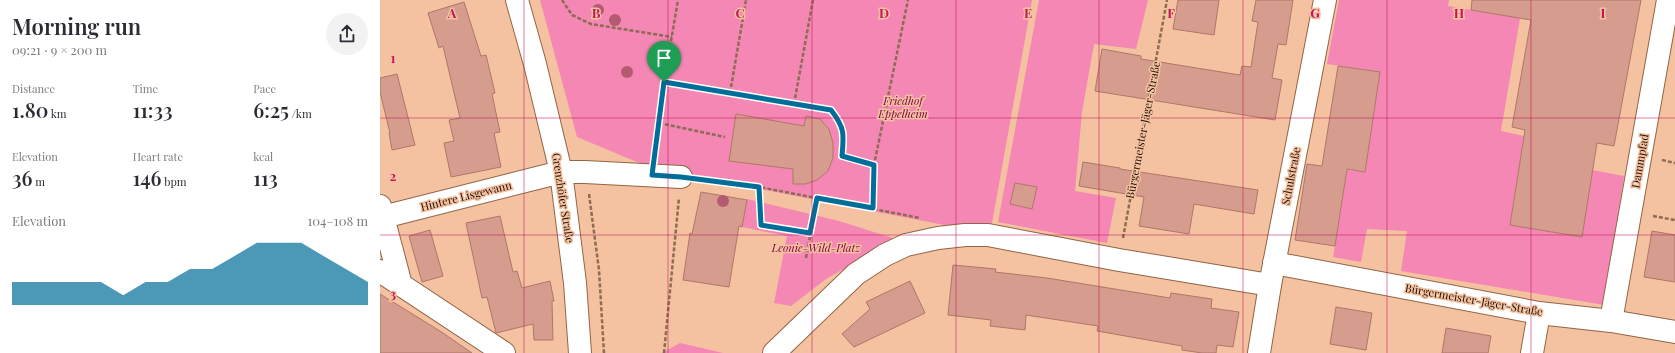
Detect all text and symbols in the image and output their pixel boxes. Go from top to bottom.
text: A [447,4,457,21]
text: B [592,4,601,21]
text: C [735,4,745,21]
text: D [879,4,889,21]
text: E [1024,4,1032,21]
text: F [1167,4,1175,21]
text: G [1310,4,1320,21]
text: H [1454,4,1464,21]
text: I [1601,4,1606,21]
text: Morning run [12,11,141,41]
button: share [326,13,368,55]
text: 09:21 · 9 × 200 m [12,41,107,58]
pin [647,41,681,82]
icon: arrive [653,47,675,69]
text: 1 [391,49,396,66]
street label: Bürgermeister-Jäger-Straße [1122,59,1163,200]
text: Distance [12,81,55,96]
text: Time [133,81,158,96]
text: Pace [253,81,276,96]
park label: Friedhof Eppelheim [877,93,928,121]
text: 1.80 [12,96,48,123]
text: 11:33 [133,96,172,123]
text: 6:25 [253,96,289,123]
text: km [48,106,67,121]
text: /km [289,106,312,121]
street label: Dammpfad [1627,132,1652,189]
street label: Schulstraße [1278,145,1304,206]
text: Elevation [12,149,58,164]
text: Heart rate [133,149,183,164]
text: kcal [253,149,273,164]
street label: Grenzhöfer Straße [549,152,578,244]
text: 36 [12,164,32,191]
text: 146 [133,164,162,191]
text: 113 [253,164,278,191]
text: 2 [390,167,397,184]
text: m [32,174,45,189]
text: bpm [162,174,187,189]
street label: Hintere Lisgewann [419,177,513,214]
text: Elevation [12,212,66,229]
text: 104–108 m [307,212,368,229]
park label: Leonie-Wild-Platz [771,240,861,255]
street label: Bürgermeister-Jäger-Straße [1404,280,1545,319]
text: 3 [390,285,396,302]

